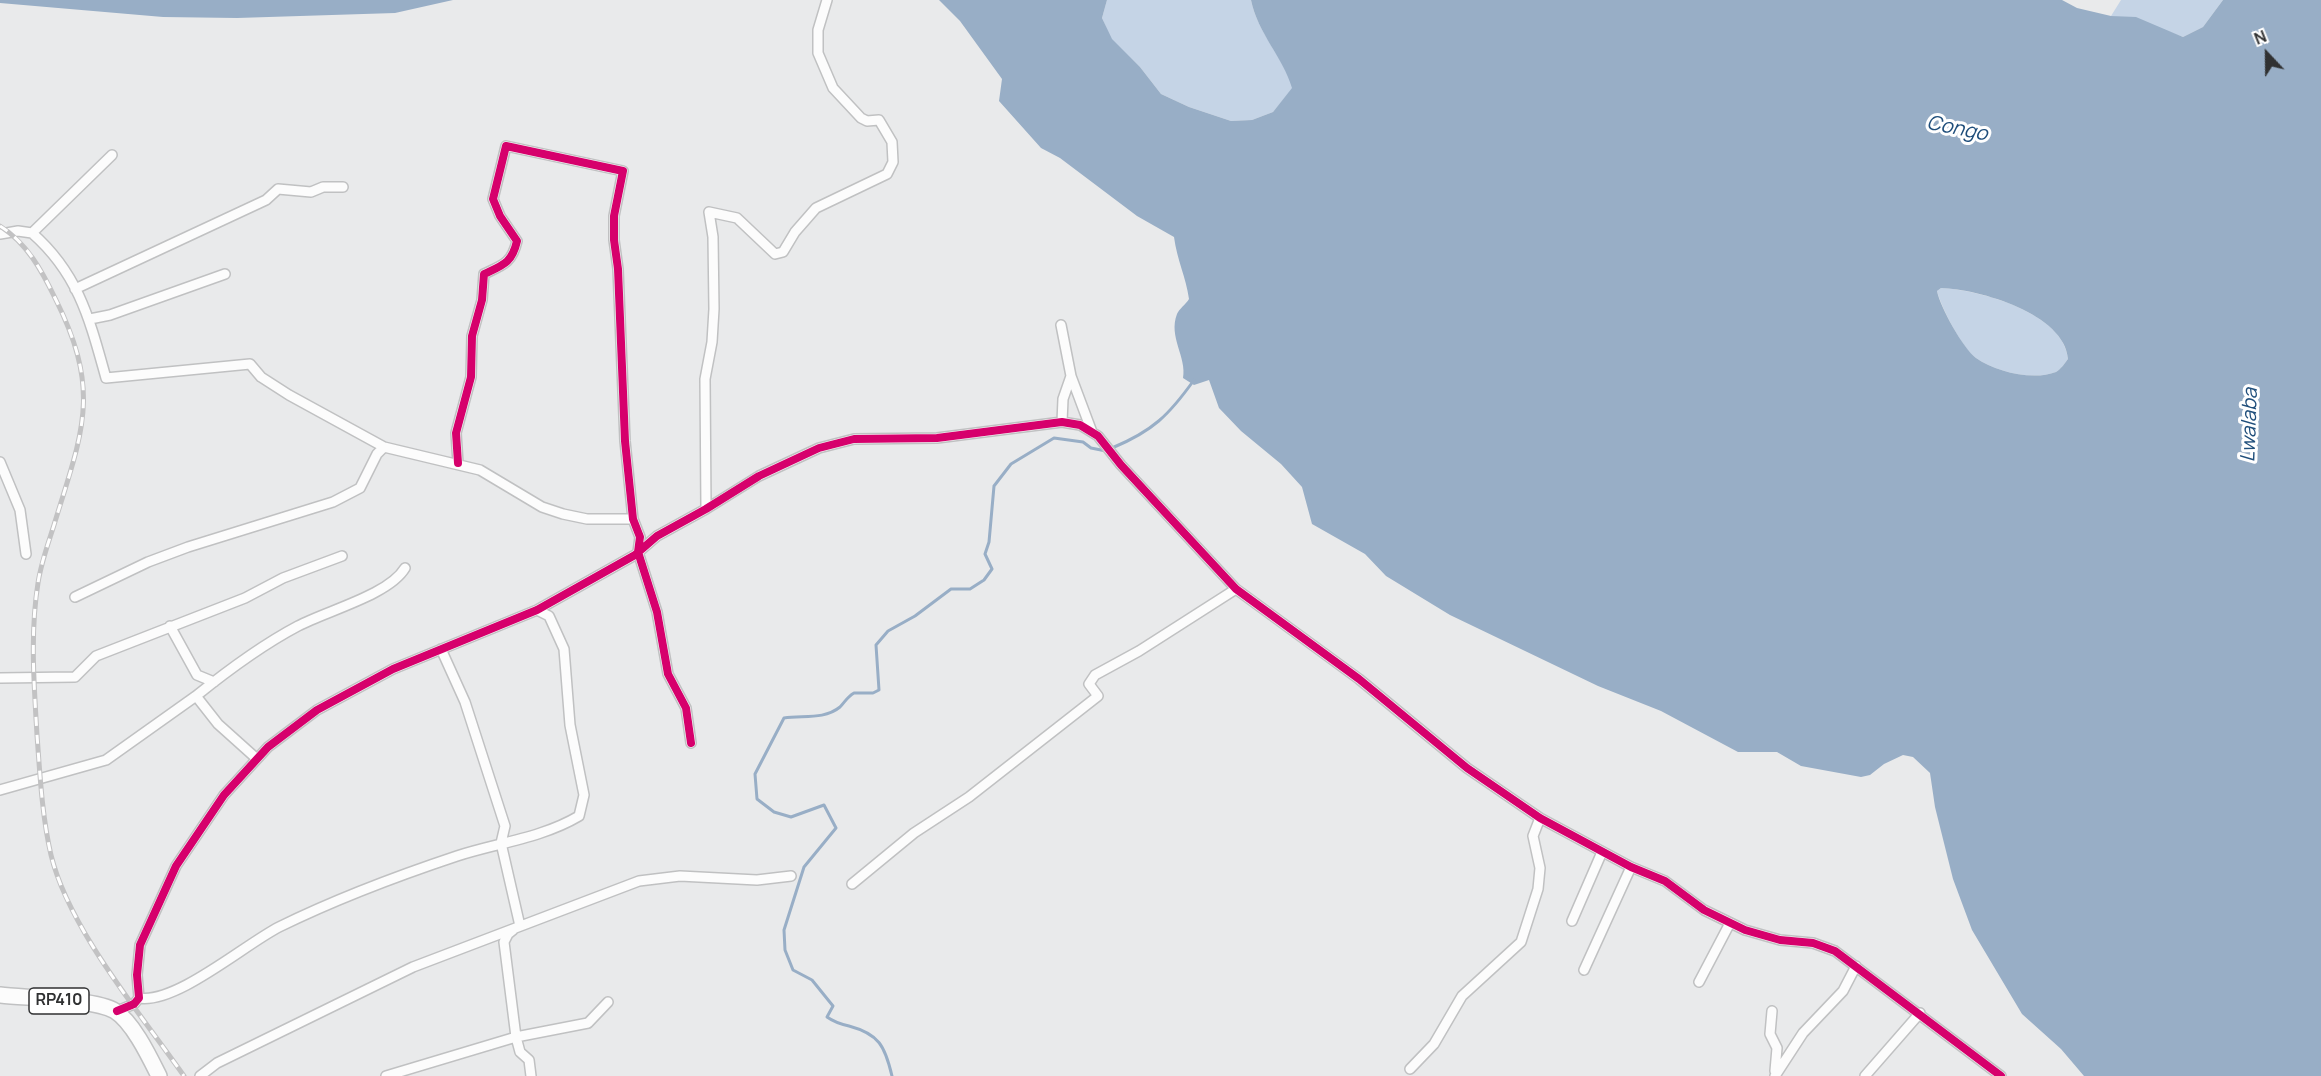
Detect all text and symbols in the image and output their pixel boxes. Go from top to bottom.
north arrow [2237,24,2297,84]
text: N [2251,25,2270,50]
water label: Congo [1924,111,1990,147]
water label: Lwalaba [2237,388,2263,462]
road number: RP410 [29,988,89,1014]

